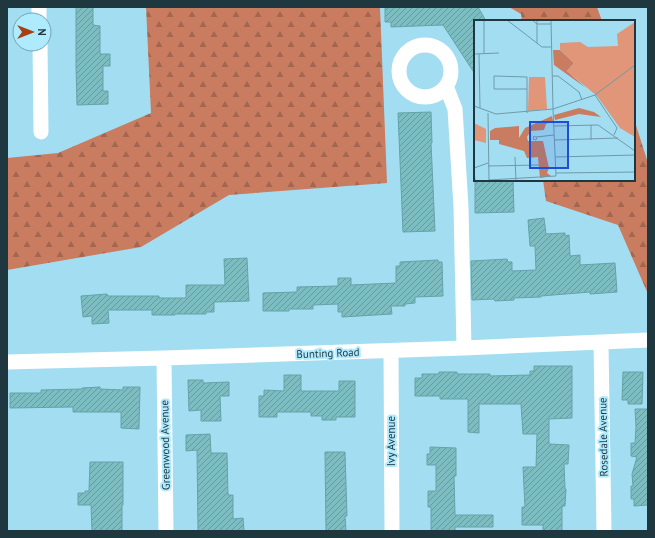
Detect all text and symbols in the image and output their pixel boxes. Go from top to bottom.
north arrow [12,12,52,52]
inset map [474,20,635,181]
text: N [35,28,49,36]
street label: Bunting Road [296,345,360,361]
street label: Rosedale Avenue [595,397,611,477]
street label: Greenwood Avenue [157,399,173,490]
street label: Ivy Avenue [384,415,398,466]

